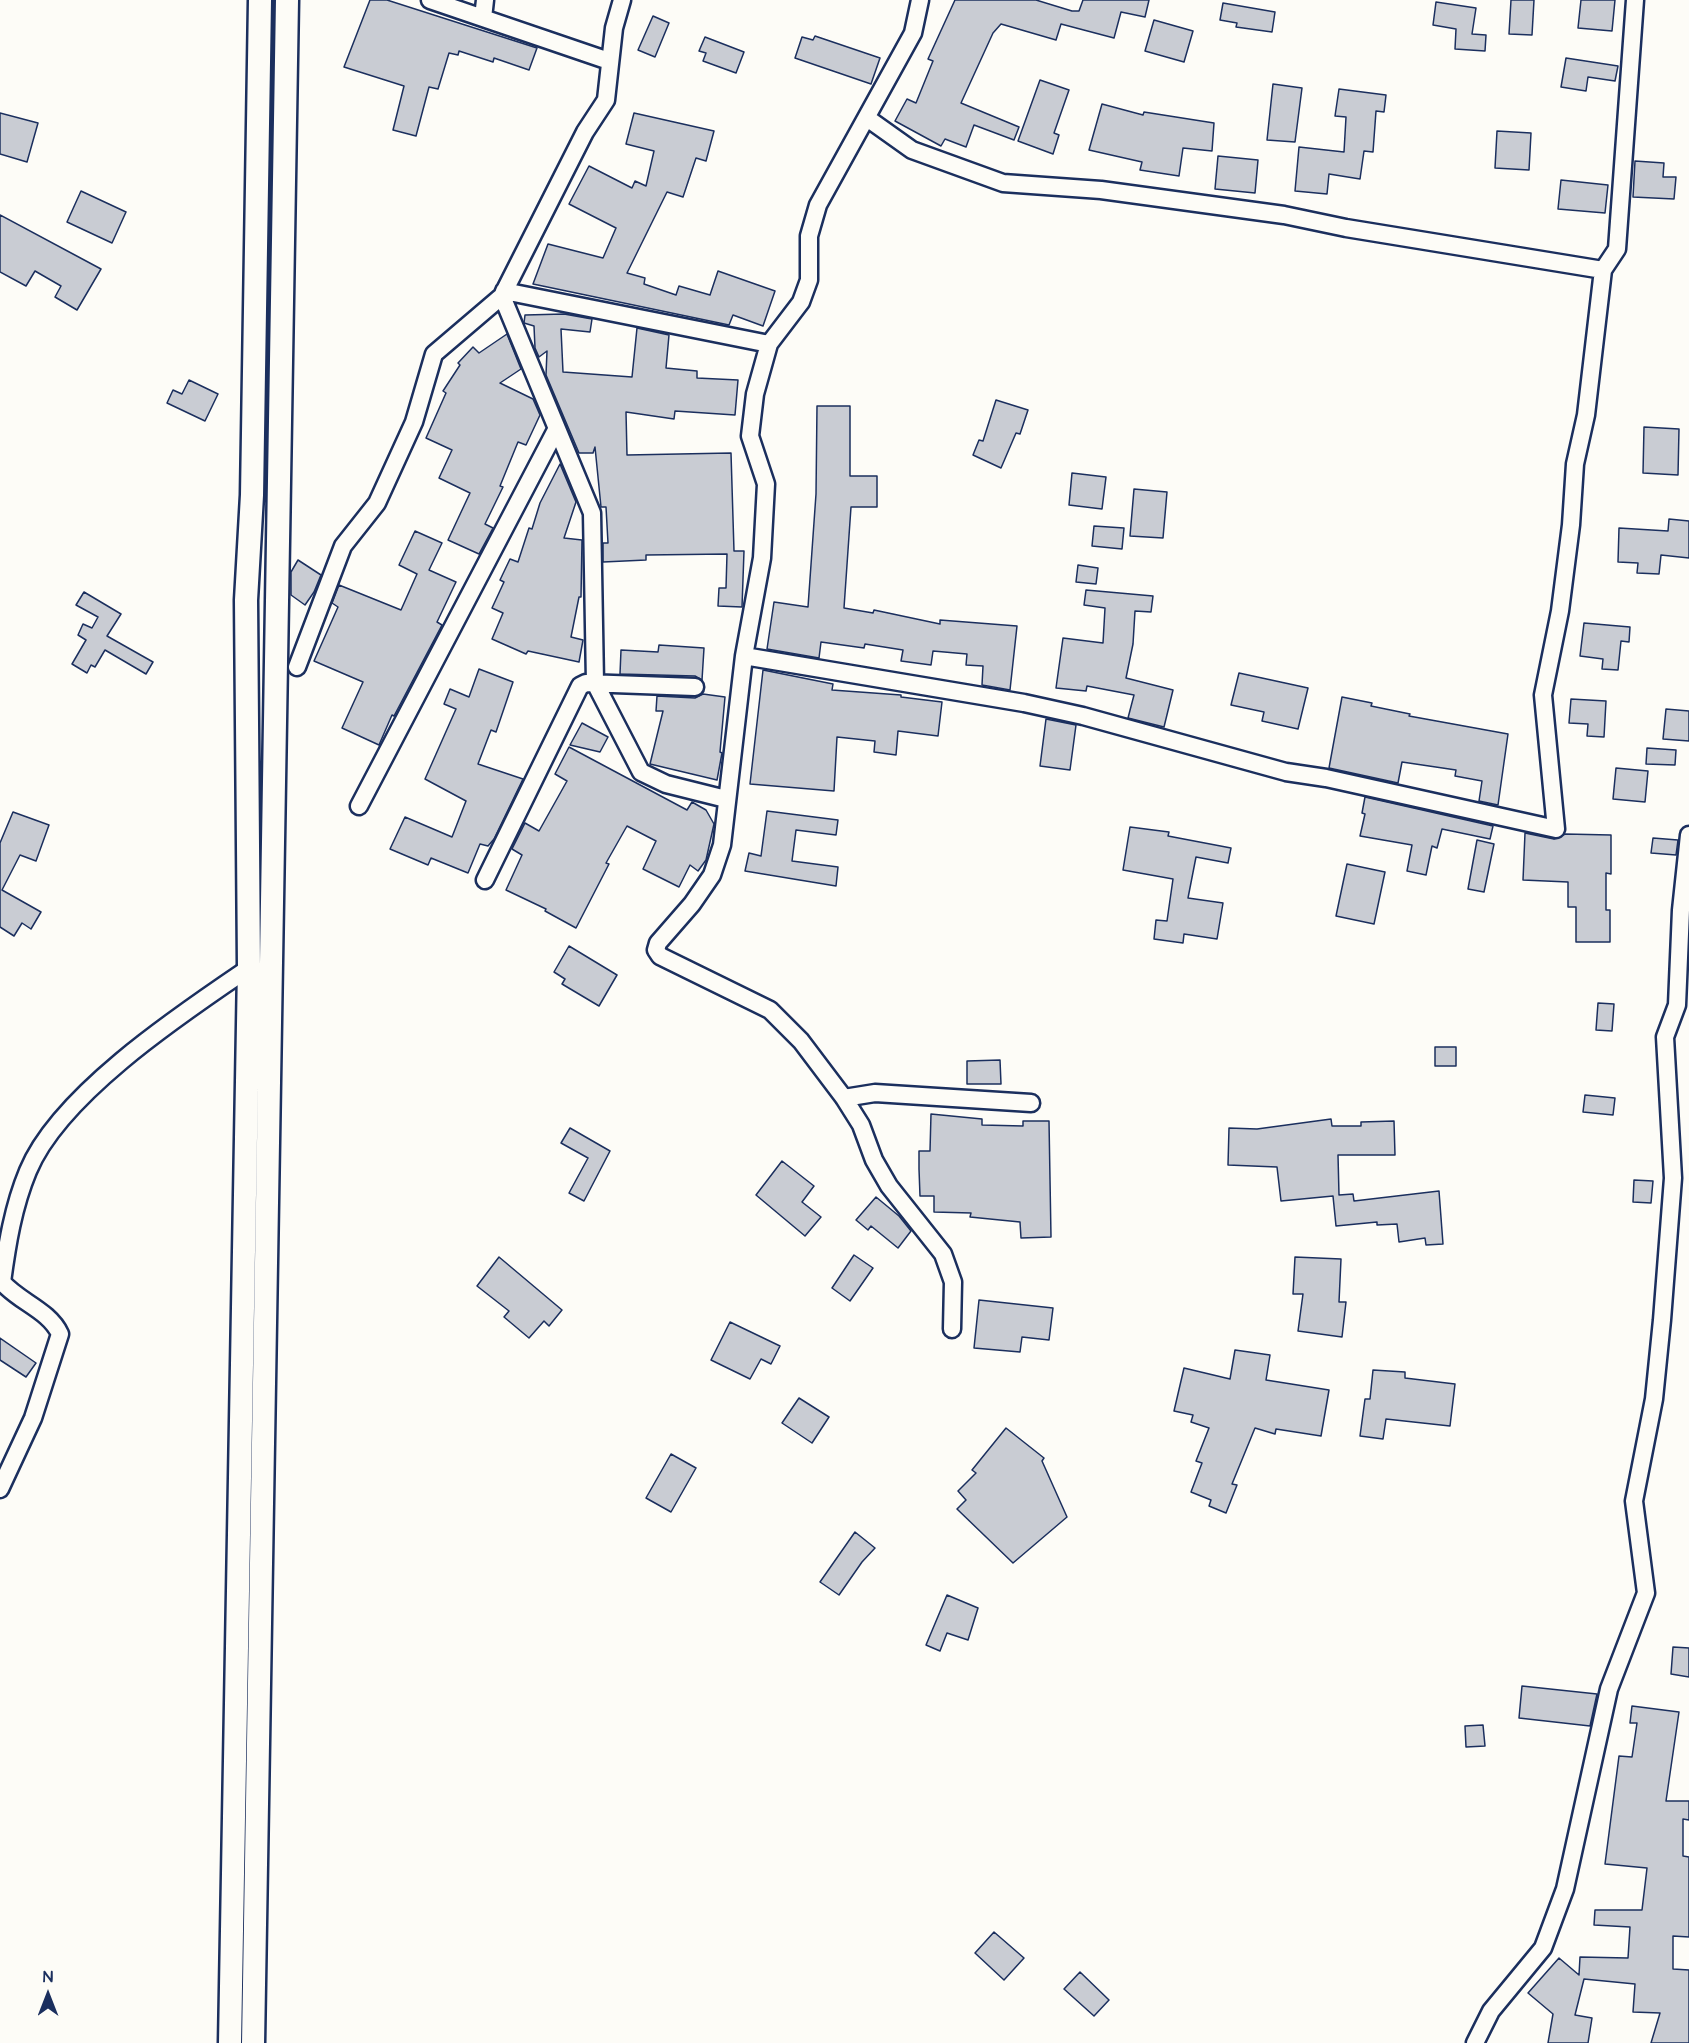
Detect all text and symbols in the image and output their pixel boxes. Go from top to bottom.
north arrow [18,1965,78,2025]
text: N [43,1966,53,1988]

